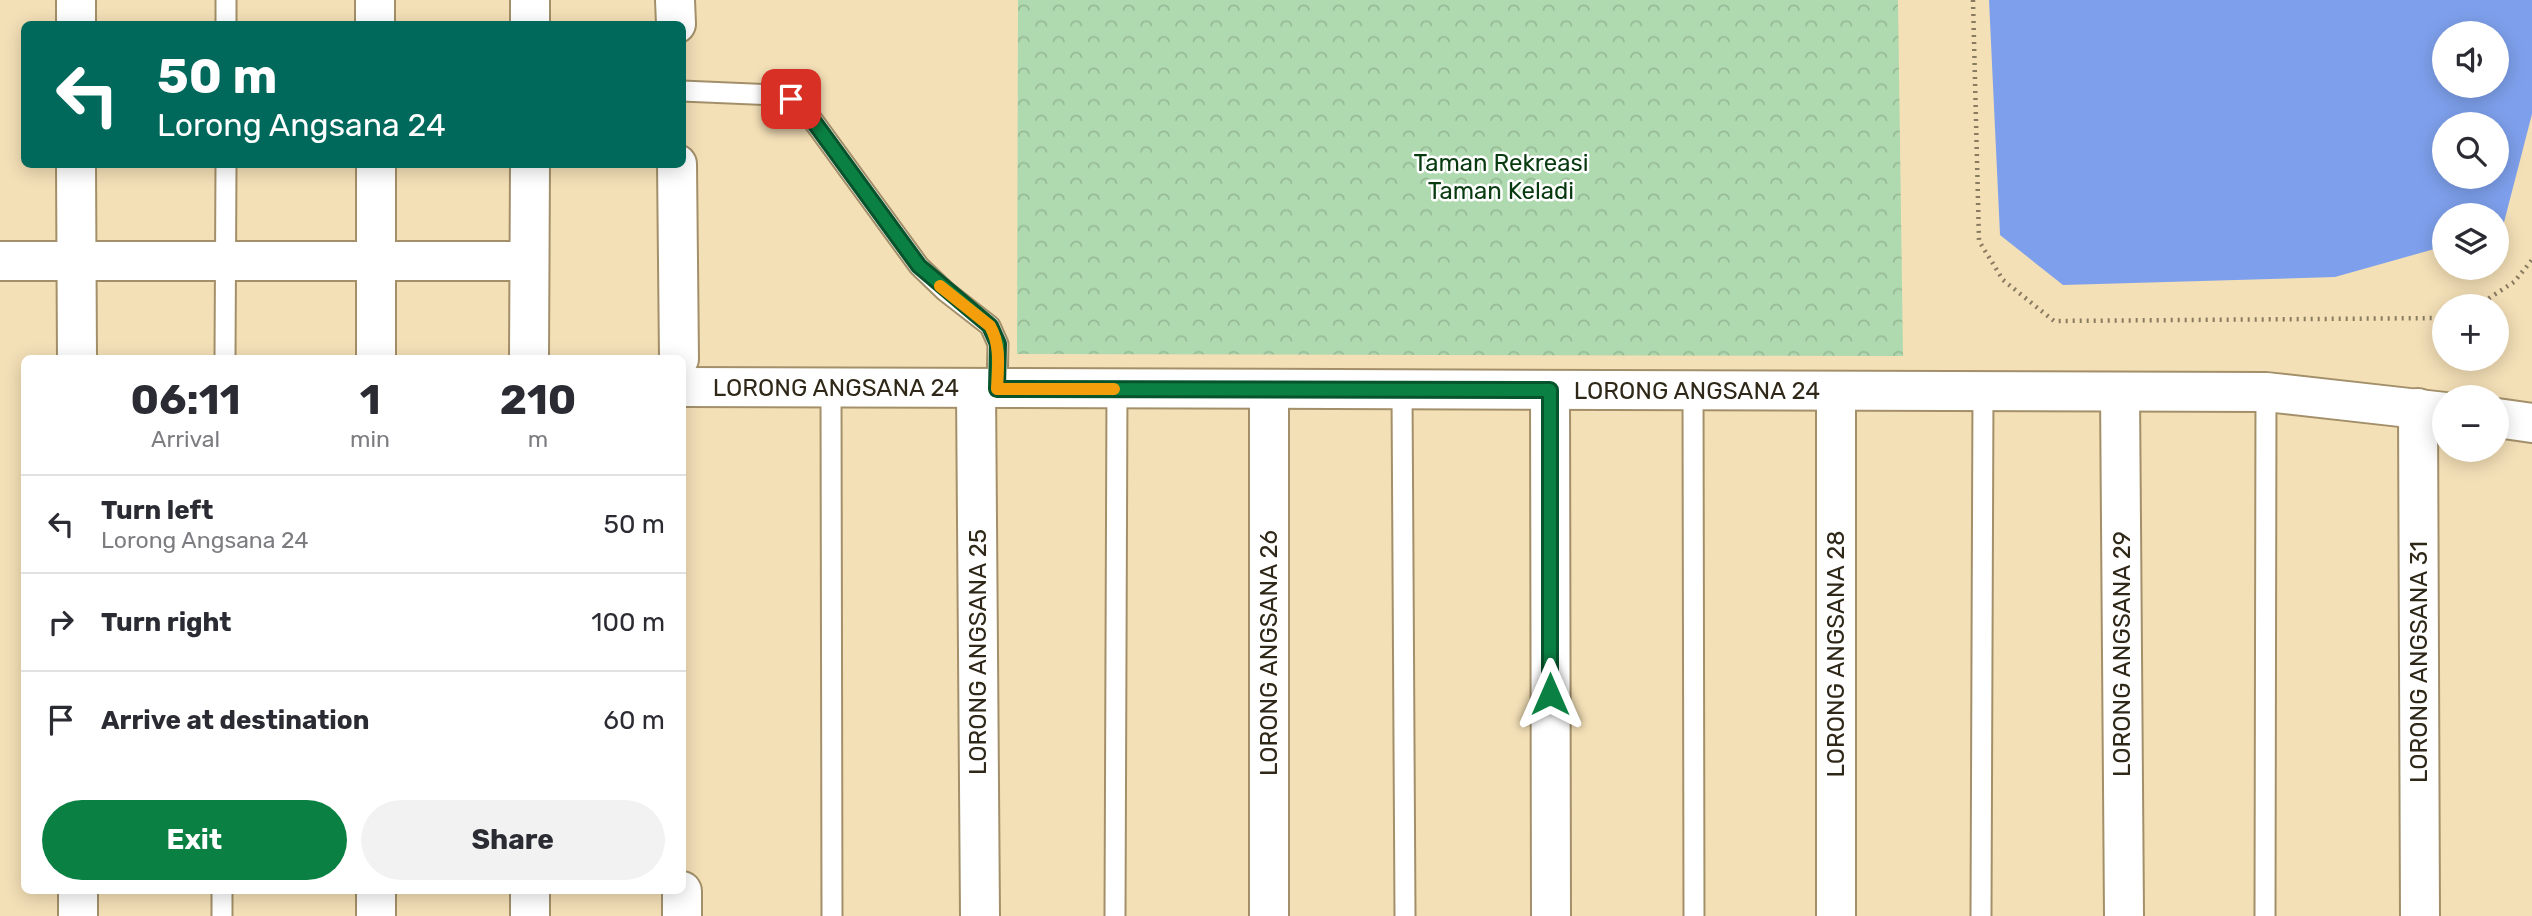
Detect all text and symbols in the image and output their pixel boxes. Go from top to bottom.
map controls [2432,21,2509,462]
button: sound [2432,21,2509,98]
text: 50 m [157,47,277,105]
icon: left [42,49,133,140]
pin [761,69,821,129]
icon: arrive [772,80,810,118]
text: Lorong Angsana 24 [157,106,446,144]
button: search [2432,112,2509,189]
park label: Taman Rekreasi Taman Keladi [1414,149,1588,205]
button: layers [2432,203,2509,280]
button: + [2432,294,2509,371]
street label: LORONG ANGSANA 24 [713,374,959,402]
text: 06:11 [131,375,241,425]
text: 1 [360,375,381,425]
text: 210 [500,375,576,425]
street label: LORONG ANGSANA 24 [1574,377,1820,405]
button: − [2432,385,2509,462]
text: Arrival [151,425,220,453]
text: min [350,425,390,453]
text: m [528,425,548,453]
text: Turn left [101,495,213,526]
icon: left [42,505,80,543]
text: 50 m [604,509,665,540]
text: Lorong Angsana 24 [101,526,309,554]
street label: LORONG ANGSANA 25 [964,529,992,775]
street label: LORONG ANGSANA 26 [1255,530,1283,776]
street label: LORONG ANGSANA 28 [1822,531,1850,777]
street label: LORONG ANGSANA 29 [2108,531,2136,777]
street label: LORONG ANGSANA 31 [2405,541,2433,783]
icon: right [42,603,80,641]
text: Turn right [101,607,231,638]
text: 100 m [591,607,665,638]
position arrow [1513,657,1587,731]
icon: arrive [42,701,80,739]
text: Arrive at destination [101,705,369,736]
text: 60 m [603,705,665,736]
button: Exit [42,800,347,880]
button: Share [361,800,665,880]

